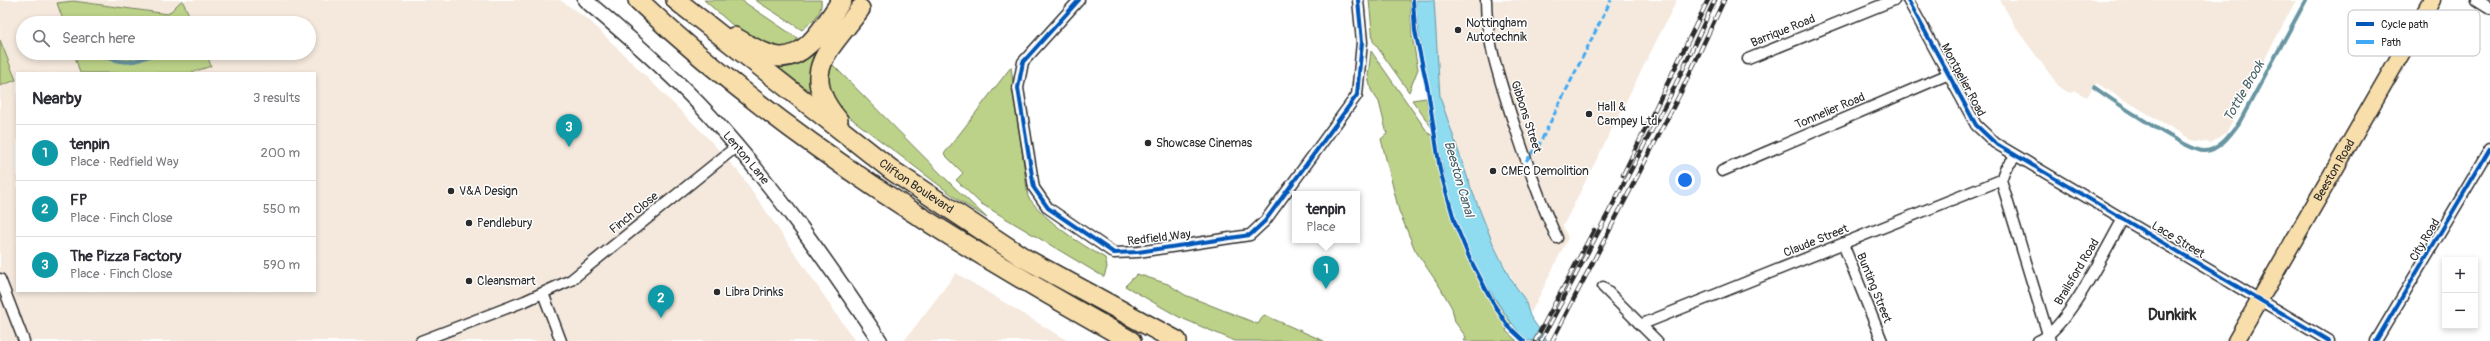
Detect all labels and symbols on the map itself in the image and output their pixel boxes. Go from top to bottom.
legend [2348,10,2480,56]
street label: Barrique Road [1749,11,1817,51]
place label: Nottingham Autotechnik [1466,16,1527,45]
text: Cycle path [2381,18,2428,31]
marker: Nottingham Autotechnik [1453,25,1463,35]
text: Path [2381,36,2401,49]
street label: Montpelier Road [1937,41,1989,119]
water label: Tottle Brook [2220,56,2269,124]
street label: Gibbons Street [1507,79,1545,155]
street label: Tonnelier Road [1793,89,1867,132]
place label: Hall & Campey Ltd [1597,100,1658,129]
marker: Hall & Campey Ltd [1584,109,1594,119]
pin: 3 [556,114,582,147]
street label: Lenton Lane [720,128,773,187]
place label: Showcase Cinemas [1156,136,1253,151]
street label: Beeston Road [2310,136,2358,204]
marker: Showcase Cinemas [1143,138,1153,148]
water label: Beeston Canal [1440,139,1478,221]
street label: Clifton Boulevard [876,155,957,217]
place label: CMEC Demolition [1501,164,1589,179]
marker: CMEC Demolition [1488,166,1498,176]
your location [1675,170,1695,190]
place label: V&A Design [459,184,518,199]
marker: V&A Design [446,186,456,196]
street label: Finch Close [607,189,661,237]
place label: Pendlebury [477,216,532,231]
street label: City Road [2406,216,2444,264]
marker: Pendlebury [464,218,474,228]
street label: Lace Street [2149,218,2208,262]
street label: Claude Street [1781,221,1851,261]
street label: Redfield Way [1126,227,1192,249]
street label: Brailsford Road [2051,236,2103,308]
street label: Bunting Street [1853,251,1895,325]
pin: 1 [1313,256,1339,289]
place label: Cleansmart [477,274,536,289]
marker: Cleansmart [464,276,474,286]
pin: 2 [648,285,674,318]
place label: Libra Drinks [725,285,784,300]
marker: Libra Drinks [712,287,722,297]
district label: Dunkirk [2148,305,2197,325]

